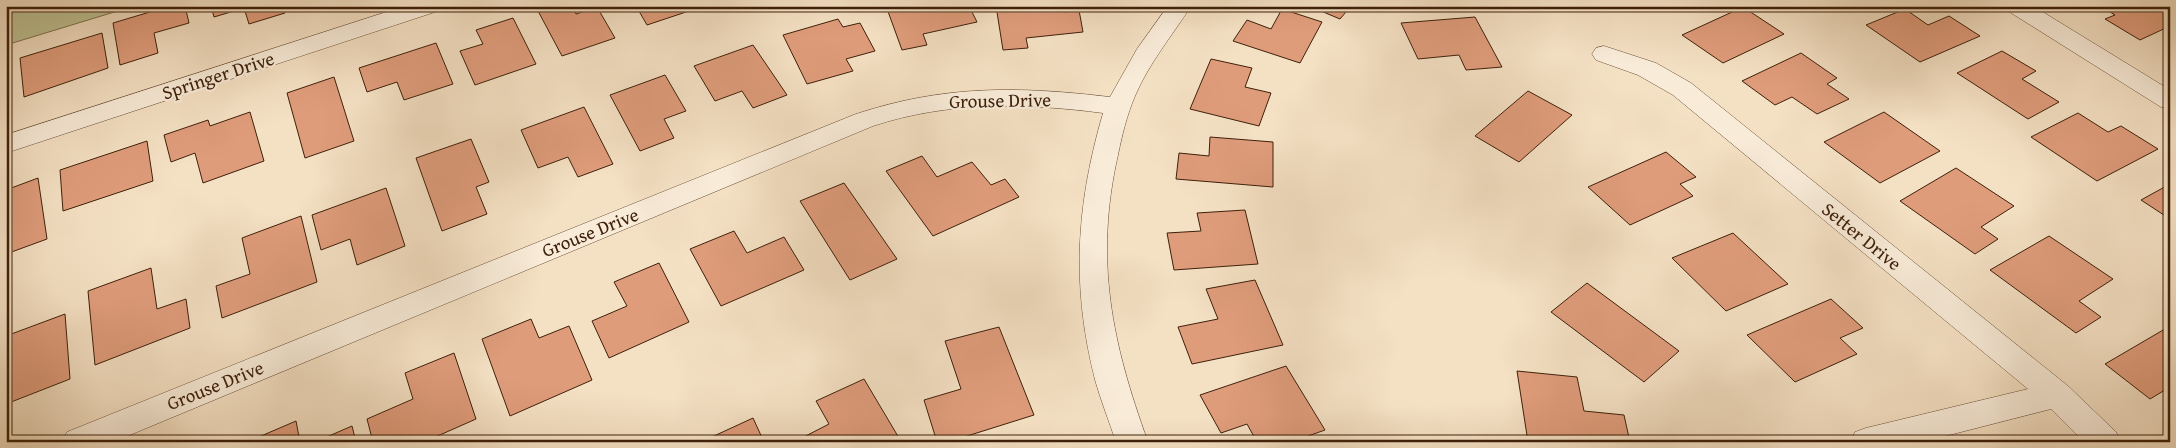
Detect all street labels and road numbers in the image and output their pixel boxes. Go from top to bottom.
street label: Springer Drive [158,44,278,106]
street label: Grouse Drive [949,85,1051,115]
street label: Setter Drive [1816,195,1908,277]
street label: Grouse Drive [537,200,643,264]
street label: Grouse Drive [162,353,268,417]

